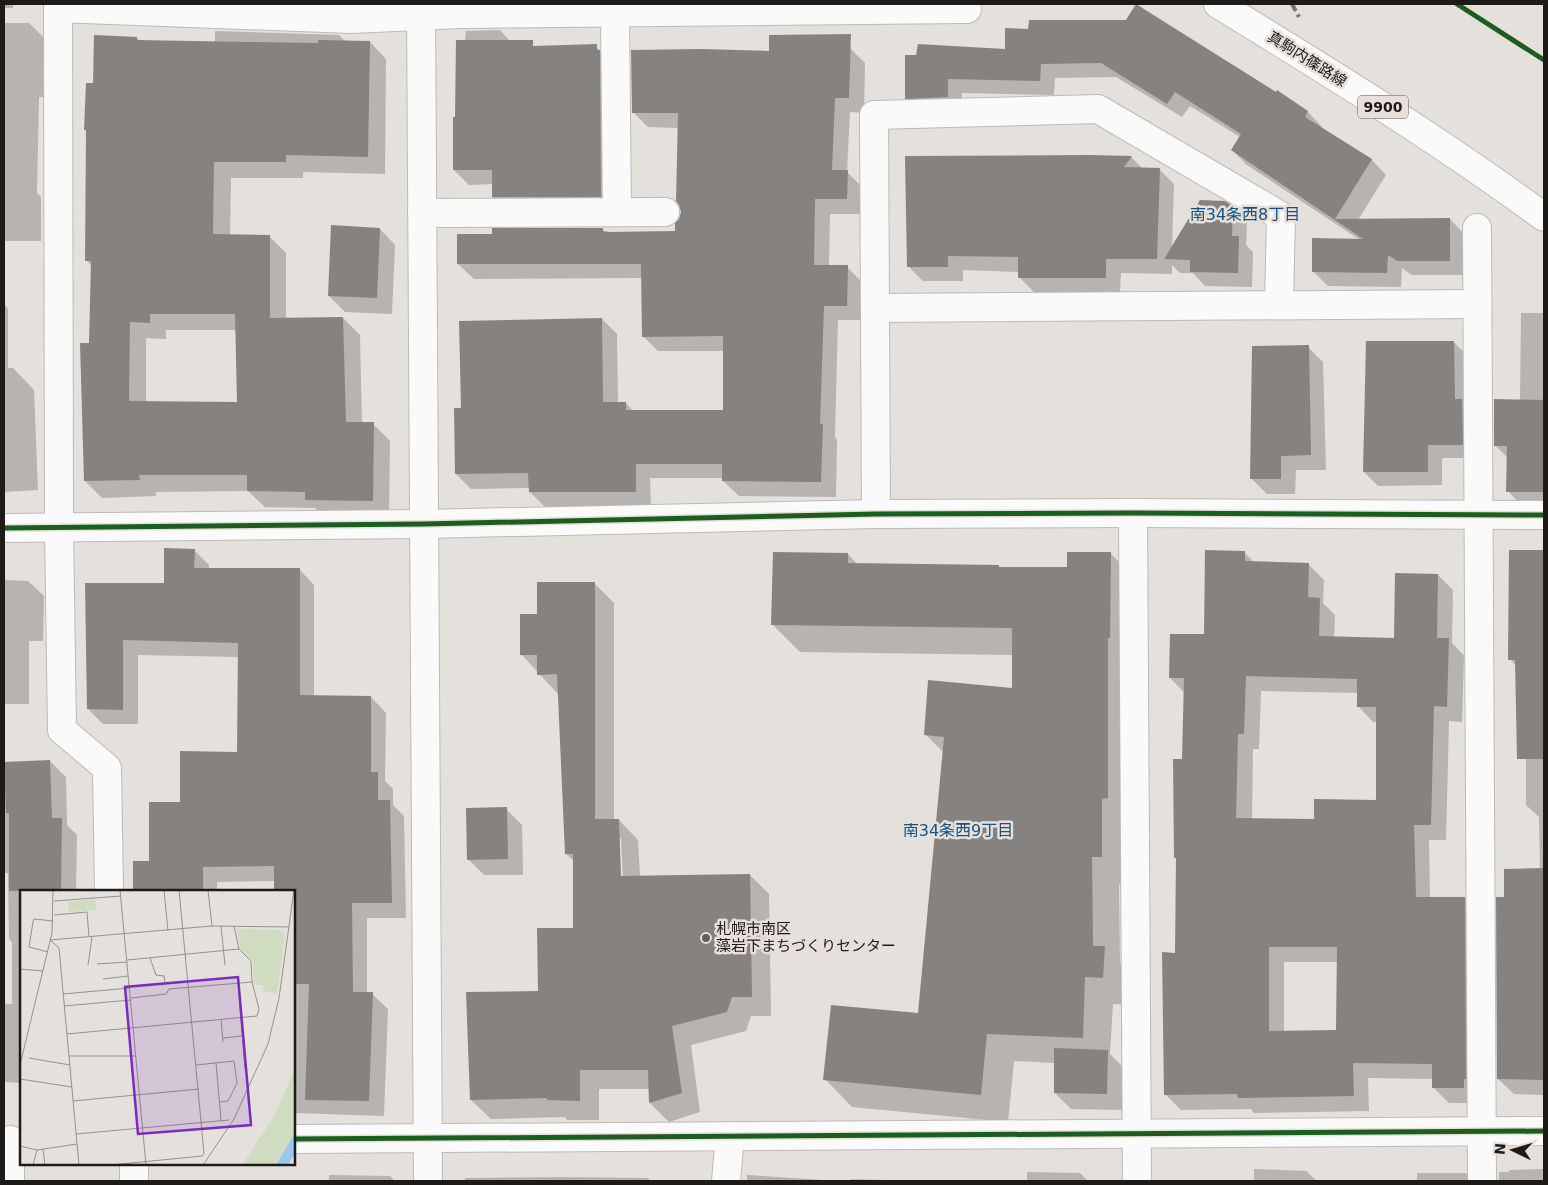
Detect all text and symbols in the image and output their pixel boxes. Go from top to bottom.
street label: 真駒内篠路線 [1264,28,1350,90]
road number: 9900 [1358,95,1408,118]
district label: 南34条西8丁目 [1190,205,1300,224]
district label: 南34条西9丁目 [903,821,1013,840]
inset map [20,890,295,1165]
place label: 札幌市南区 藻岩下まちづくりセンター [716,920,896,955]
marker: 札幌市南区 藻岩下まちづくりセンター [700,932,712,944]
north arrow [1488,1125,1538,1175]
text: N [1492,1142,1509,1155]

